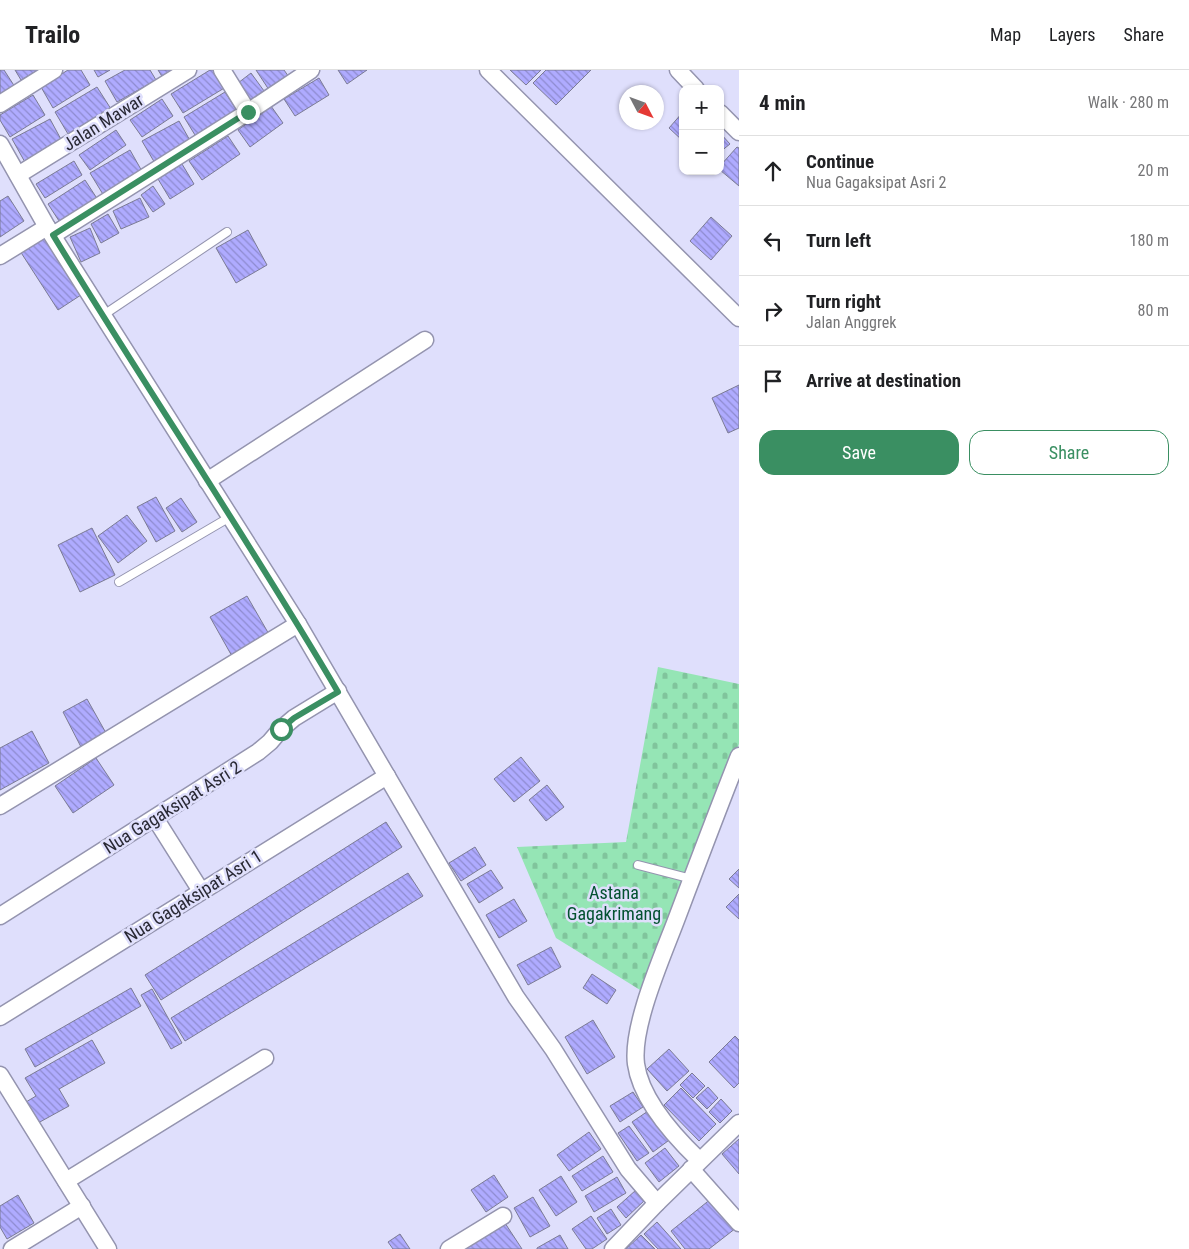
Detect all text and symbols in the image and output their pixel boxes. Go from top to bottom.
text: Trailo [25,21,80,49]
text: Map [990,24,1021,45]
text: Layers [1049,24,1096,45]
text: Share [1124,24,1164,45]
north arrow [619,85,664,130]
map controls [679,85,724,175]
button: + [679,85,724,130]
street label: Jalan Mawar [59,89,148,155]
text: 4 min [759,91,806,115]
text: Walk · 280 m [1088,93,1169,112]
route end [237,101,260,124]
button: − [679,130,724,175]
text: Continue [806,150,874,173]
icon: ahead [759,157,787,185]
text: 20 m [1137,161,1169,180]
text: Nua Gagaksipat Asri 2 [806,173,946,192]
icon: left [759,227,787,255]
text: Turn left [806,229,871,252]
text: 180 m [1130,231,1169,250]
text: Turn right [806,290,881,313]
icon: right [759,297,787,325]
text: 80 m [1137,301,1169,320]
text: Jalan Anggrek [806,313,896,332]
icon: arrive [759,367,787,395]
text: Arrive at destination [806,369,961,392]
button: Save [759,430,959,475]
button: Share [969,430,1169,475]
route start [270,718,293,741]
street label: Nua Gagaksipat Asri 2 [99,756,245,858]
street label: Nua Gagaksipat Asri 1 [120,845,266,947]
park label: Astana Gagakrimang [567,882,661,924]

